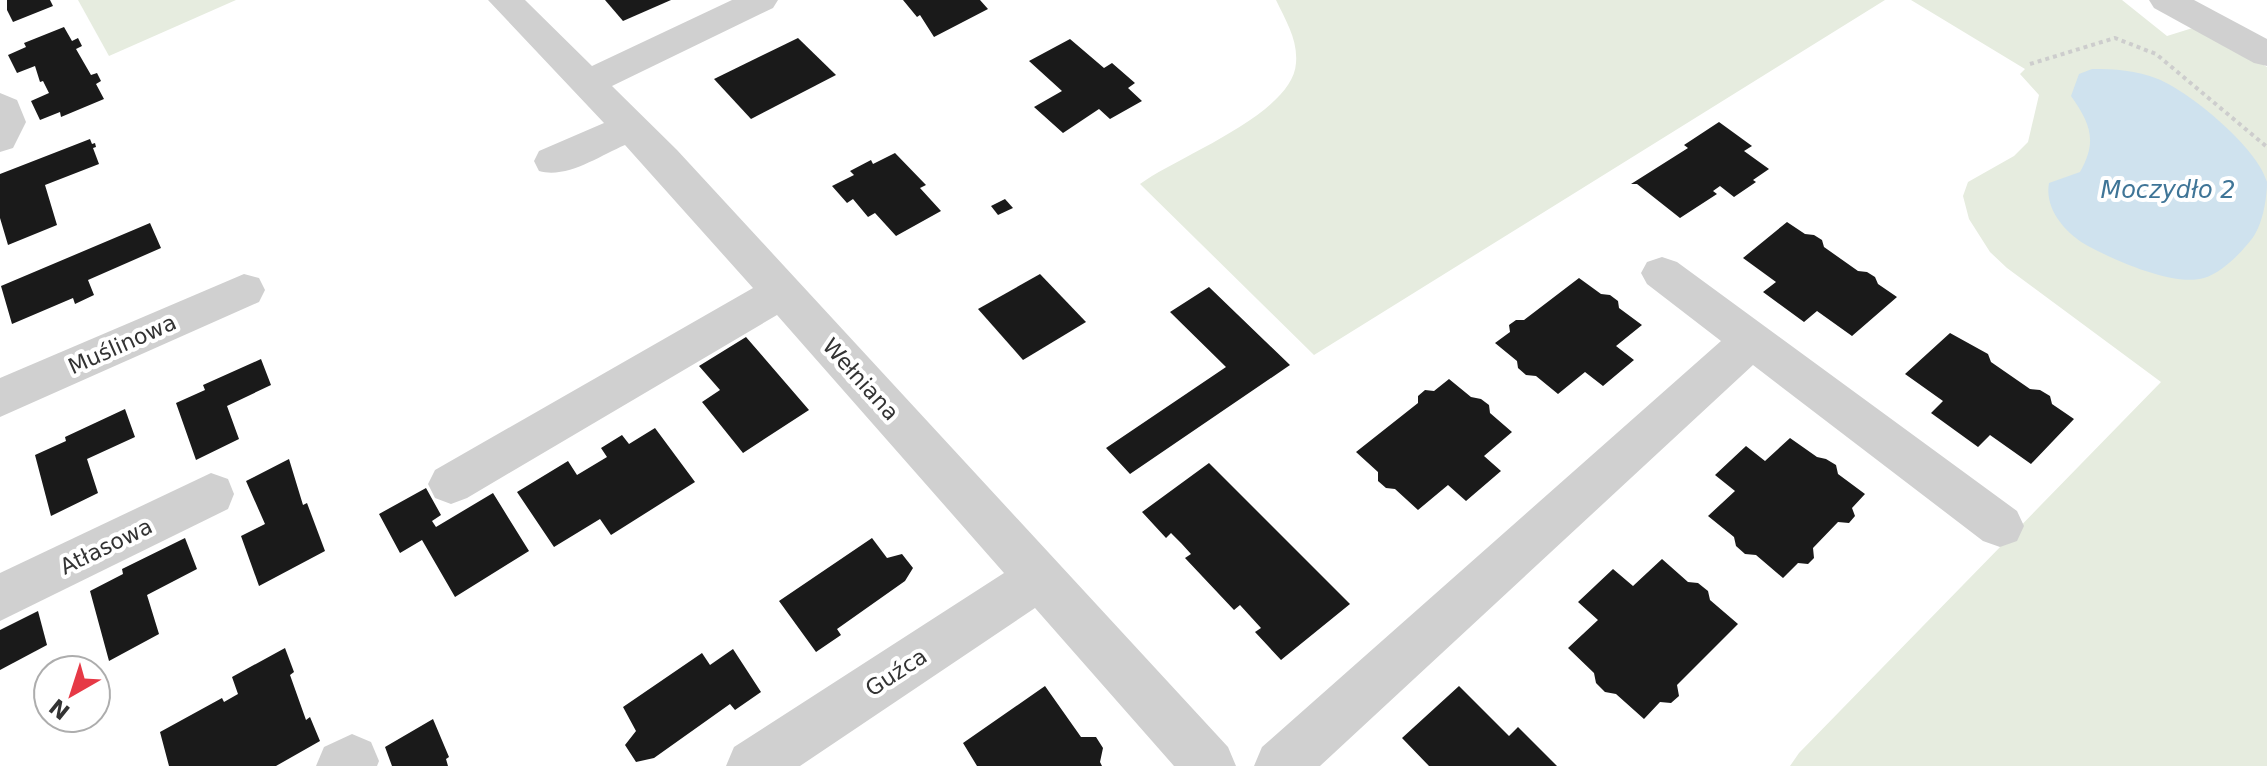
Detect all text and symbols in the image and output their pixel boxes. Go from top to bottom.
water label: Moczydło 2 [2100,176,2236,204]
street label: Muślinowa [64,310,180,379]
street label: Wełniana [817,333,904,425]
street label: Atłasowa [56,513,156,579]
street label: Guźca [861,643,932,701]
north arrow [32,654,112,734]
text: N [45,694,75,725]

